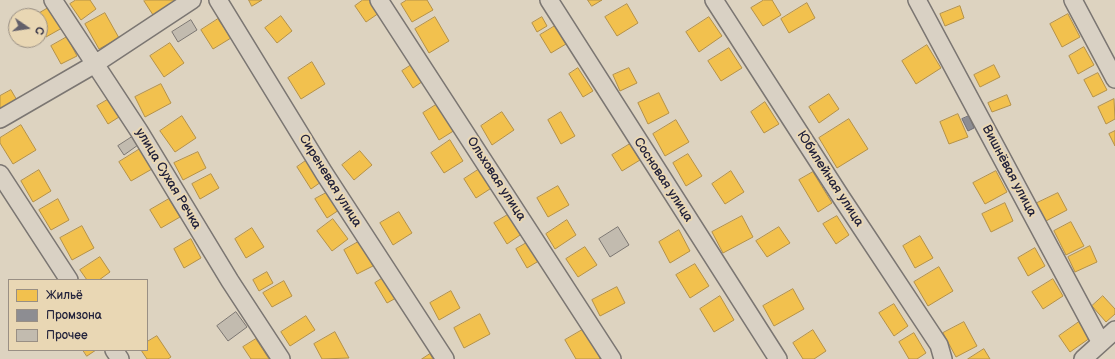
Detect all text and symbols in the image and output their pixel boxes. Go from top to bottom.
north arrow [8,8,48,48]
text: С [32,25,46,36]
street label: Вишнёвая улица [978,123,1040,219]
street label: улица Сухая Речка [132,126,204,232]
street label: Юбилейная улица [793,128,867,230]
street label: Сиреневая улица [295,132,365,230]
street label: Ольховая улица [463,134,529,224]
street label: Сосновая улица [630,135,696,225]
legend [8,279,148,351]
text: Жильё [46,288,83,303]
text: Промзона [46,308,102,323]
text: Прочее [46,328,88,343]

